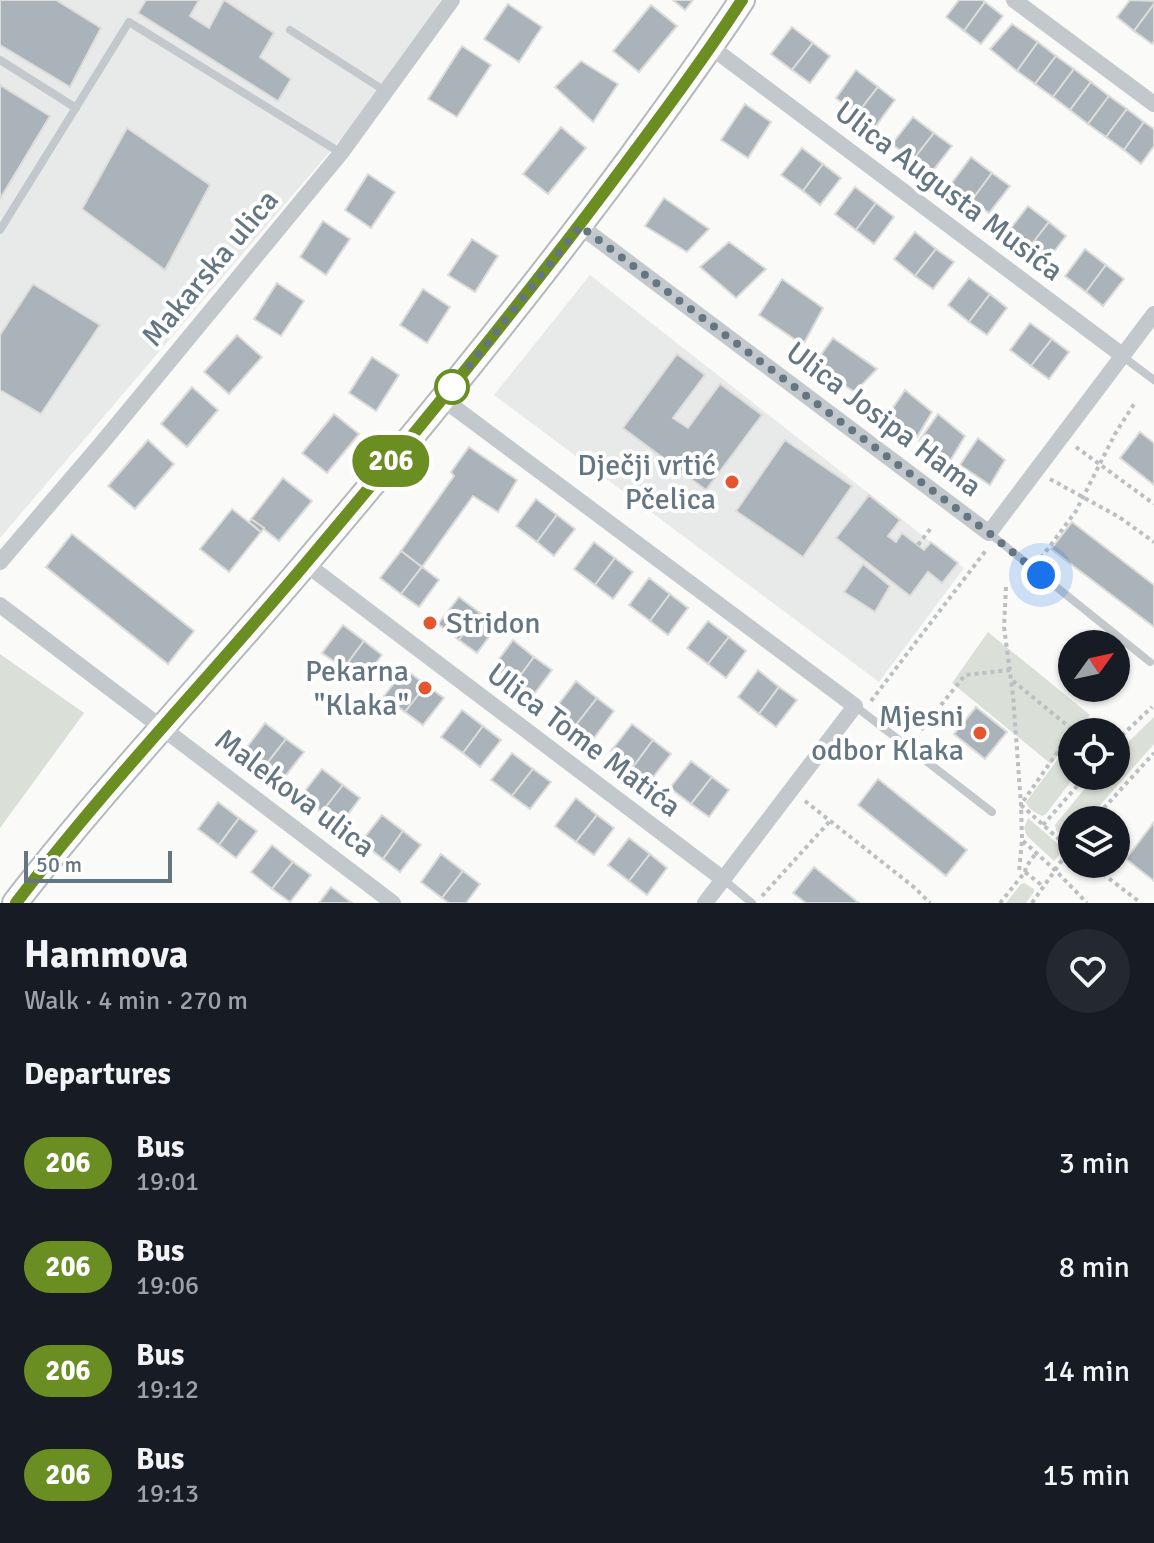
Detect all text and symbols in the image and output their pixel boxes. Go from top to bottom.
street label: Ulica Augusta Musića [827,93,1070,289]
street label: Makarska ulica [134,182,287,354]
street label: Ulica Josipa Hama [779,334,989,505]
unlabelled marker [435,370,469,404]
line badge: 206 [345,435,437,487]
text: 206 [368,444,414,478]
place label: Dječji vrtić Pčelica [577,447,716,518]
marker: Dječji vrtić Pčelica [723,473,741,491]
your location [1021,555,1061,595]
place label: Stridon [446,605,541,642]
marker: Stridon [421,614,439,632]
north arrow [1058,630,1130,702]
map controls [1058,630,1130,878]
place label: Pekarna "Klaka" [305,653,409,724]
street label: Ulica Tome Matića [479,655,688,825]
marker: Pekarna "Klaka" [416,679,434,697]
place label: Mjesni odbor Klaka [811,698,964,769]
button: locate [1058,718,1130,790]
street label: Malekova ulica [207,721,382,866]
marker: Mjesni odbor Klaka [971,724,989,742]
button: layers [1058,806,1130,878]
scale bar [24,847,172,883]
text: 50 m [36,851,82,878]
button: heart [1046,929,1130,1013]
text: Hammova [24,931,188,978]
text: Walk · 4 min · 270 m [24,985,248,1017]
text: Departures [24,1056,171,1093]
text: Bus [136,1129,184,1166]
text: 3 min [1059,1145,1130,1182]
text: 206 [45,1146,91,1180]
text: 19:01 [136,1166,199,1198]
text: Bus [136,1233,184,1270]
text: 8 min [1059,1249,1130,1286]
text: 206 [45,1250,91,1284]
text: 19:06 [136,1270,199,1302]
text: Bus [136,1337,184,1374]
text: 14 min [1043,1353,1130,1390]
text: 206 [45,1354,91,1388]
text: 19:12 [136,1374,199,1406]
text: Bus [136,1441,184,1478]
text: 15 min [1043,1457,1130,1494]
text: 206 [45,1458,91,1492]
text: 19:13 [136,1478,199,1510]

